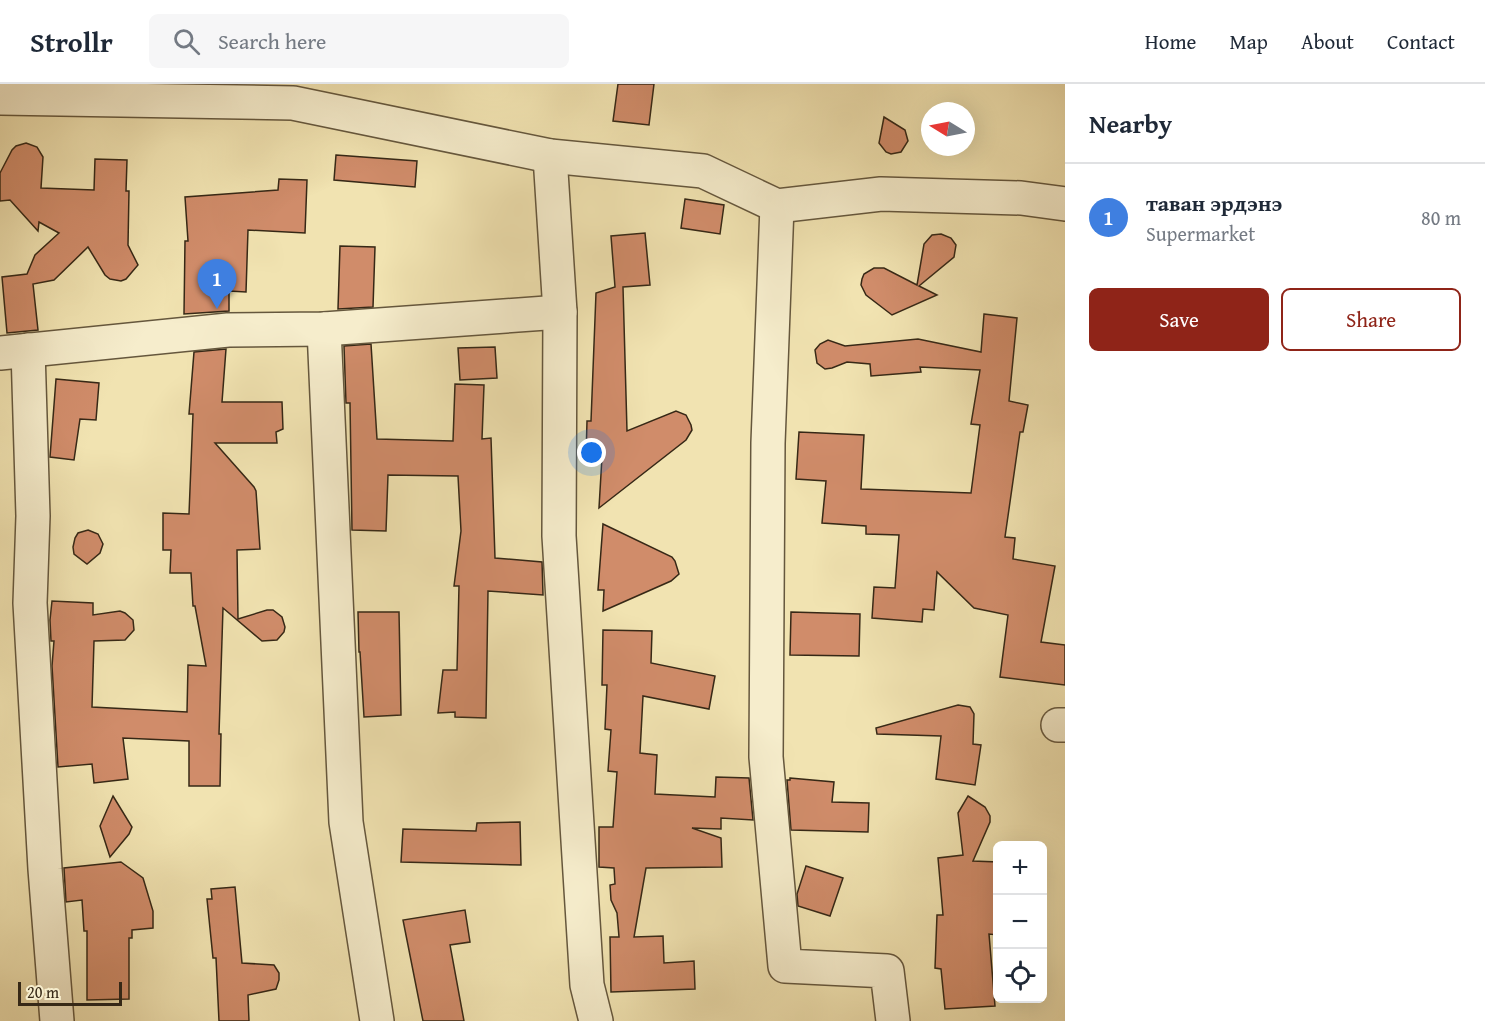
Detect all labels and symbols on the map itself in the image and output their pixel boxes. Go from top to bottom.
north arrow [921,102,975,156]
pin: 1 [198,260,236,309]
your location [577,438,606,467]
scale bar [18,979,122,1006]

